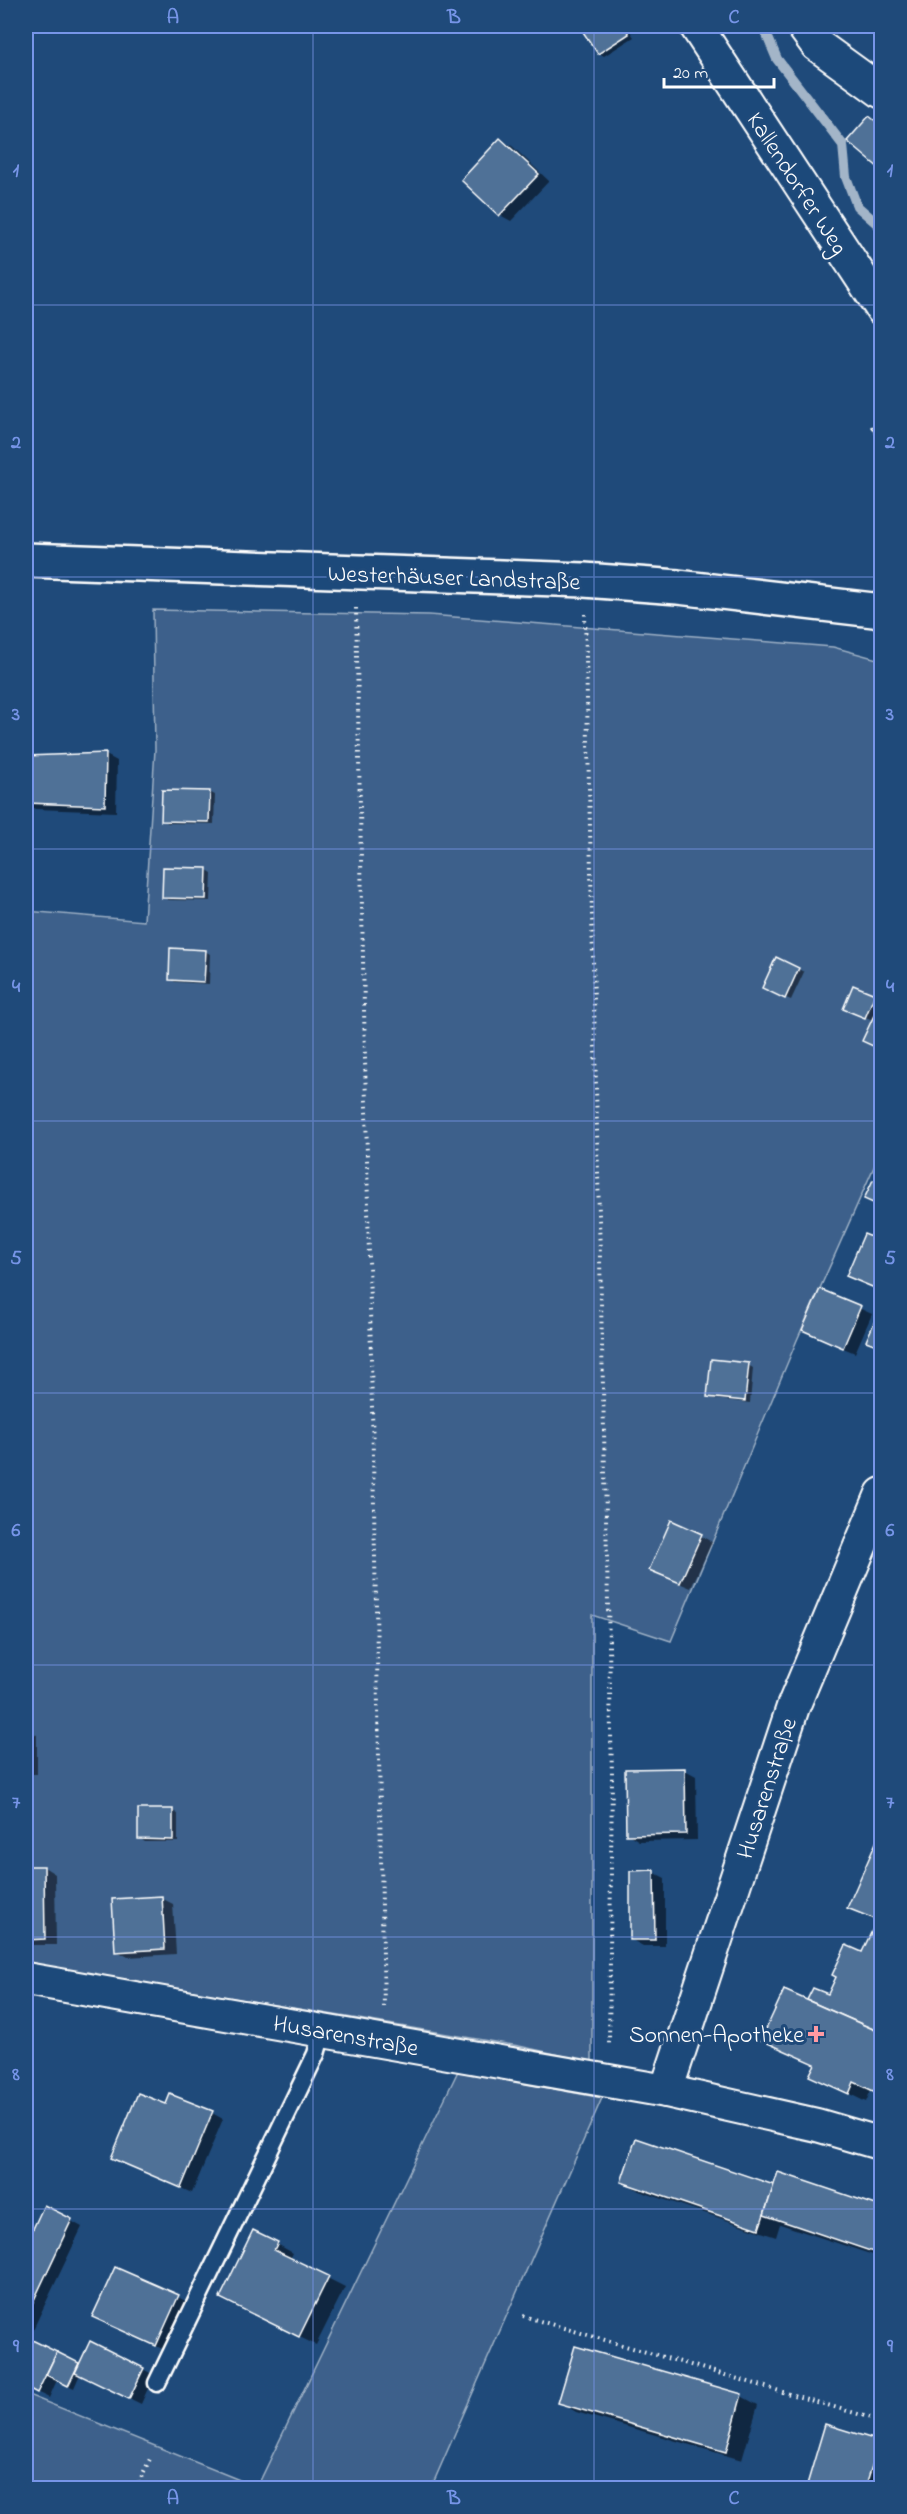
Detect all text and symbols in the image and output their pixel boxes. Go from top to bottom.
text: A [167,4,179,33]
text: B [446,4,461,33]
text: C [729,4,740,33]
scale bar [664,51,774,89]
text: 20 m [673,61,708,87]
street label: Kallendorfer Weg [737,106,855,263]
text: 1 [13,157,20,186]
text: 1 [887,157,894,186]
text: 2 [10,429,21,458]
text: 2 [884,429,895,458]
street label: Westerhäuser Landstraße [327,558,581,601]
text: 3 [11,701,20,730]
text: 3 [885,701,894,730]
text: 4 [12,973,21,1002]
text: 4 [886,973,895,1002]
text: 5 [10,1245,22,1274]
text: 5 [884,1245,896,1274]
text: 6 [12,1517,21,1546]
text: 6 [886,1517,895,1546]
street label: Husarenstraße [729,1713,808,1864]
text: 7 [12,1789,21,1818]
text: 7 [886,1789,895,1818]
street label: Husarenstraße [270,2007,421,2067]
place label: Sonnen-Apotheke [629,2019,804,2054]
marker: Sonnen-Apotheke [809,2027,823,2041]
text: 8 [11,2061,20,2090]
text: 8 [885,2061,894,2090]
text: 9 [12,2333,20,2362]
text: 9 [886,2333,894,2362]
text: A [167,2485,179,2514]
text: B [446,2485,461,2514]
text: C [729,2485,740,2514]

